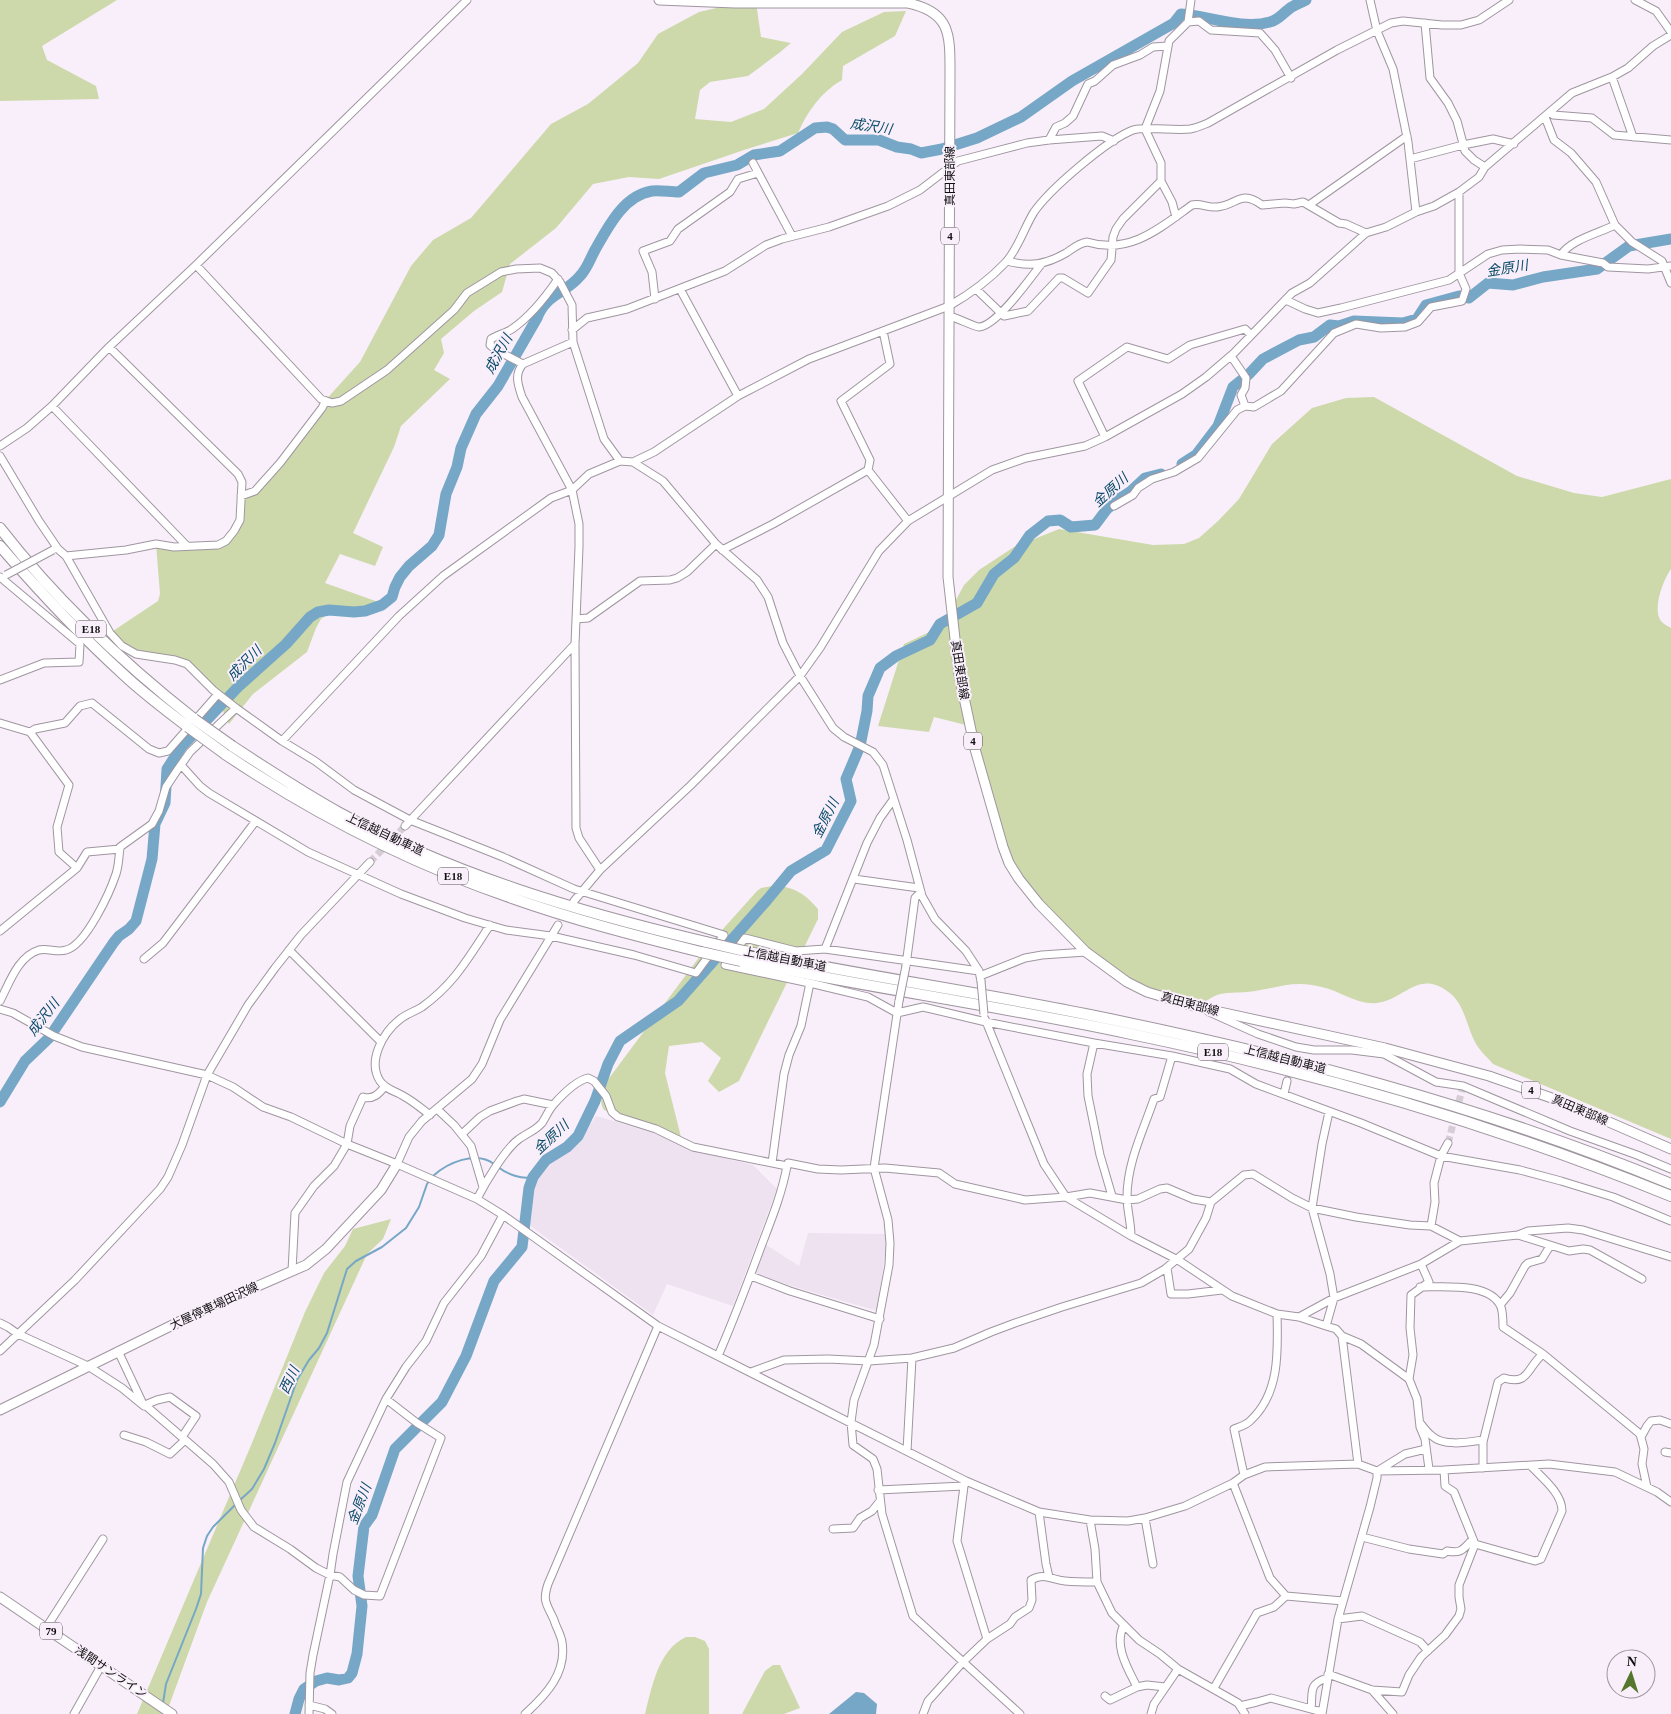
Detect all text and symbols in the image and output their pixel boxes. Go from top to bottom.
water label: 成沢川 [849,116,895,137]
street label: 真田東部線 [943,146,957,206]
road number: 4 [941,228,959,245]
water label: 金原川 [1485,257,1531,279]
water label: 成沢川 [482,330,516,376]
water label: 金原川 [1090,469,1132,510]
road number: E18 [76,620,106,638]
street label: 真田東部線 [948,639,972,701]
water label: 成沢川 [224,642,266,684]
road number: 4 [964,732,982,749]
water label: 金原川 [809,794,843,840]
street label: 上信越自動車道 [344,810,426,858]
road number: E18 [438,868,468,884]
street label: 上信越自動車道 [742,944,828,974]
street label: 真田東部線 [1159,989,1221,1019]
water label: 成沢川 [25,995,63,1038]
street label: 上信越自動車道 [1243,1042,1327,1076]
road number: E18 [1198,1044,1228,1060]
road number: 4 [1522,1082,1540,1098]
street label: 真田東部線 [1550,1092,1610,1128]
water label: 金原川 [531,1116,573,1157]
street label: 大屋停車場田沢線 [168,1279,260,1333]
water label: 西川 [277,1363,303,1396]
water label: 金原川 [345,1480,375,1526]
road number: 79 [40,1622,62,1640]
street label: 浅間サンライン [72,1643,150,1701]
north arrow [1606,1649,1656,1699]
text: N [1626,1654,1637,1669]

